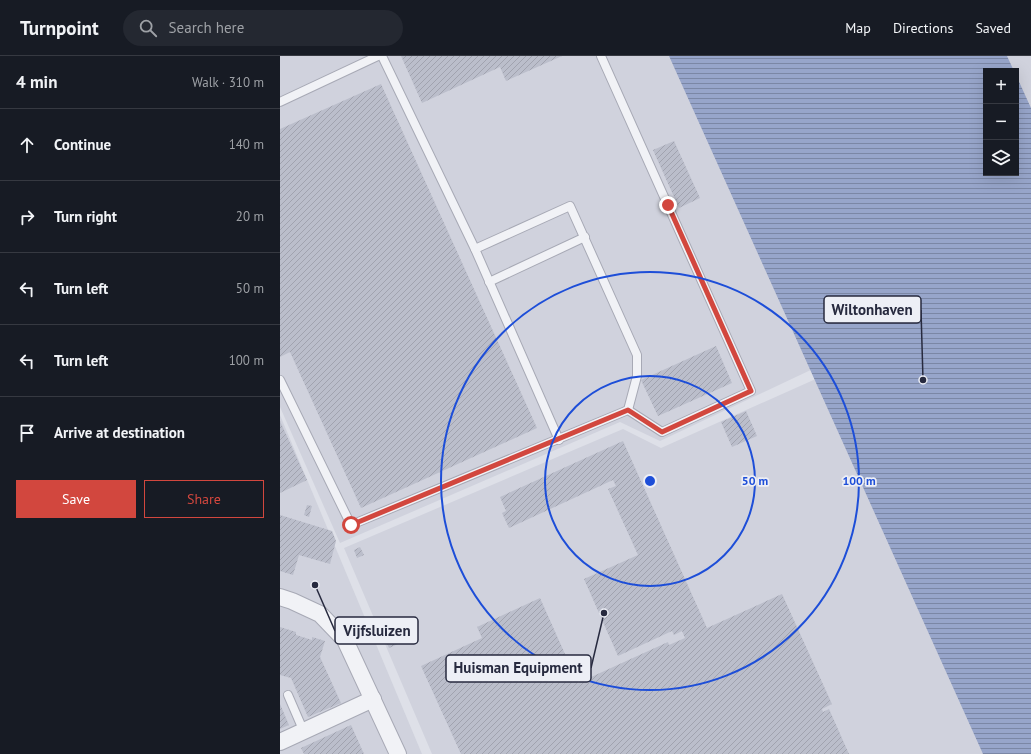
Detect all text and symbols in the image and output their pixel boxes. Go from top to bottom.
search box [123,10,403,46]
text: Turnpoint [20,16,99,40]
icon: search [137,17,159,39]
text: Search here [169,18,244,37]
text: Map [845,19,871,37]
text: Directions [893,19,953,37]
text: Saved [975,19,1011,37]
map controls [983,68,1019,176]
button: + [983,68,1019,104]
text: 4 min [16,71,57,93]
text: Walk · 310 m [192,74,264,91]
button: − [983,104,1019,140]
icon: ahead [16,134,38,156]
text: Continue [54,135,111,154]
text: 140 m [229,136,264,153]
button: layers [983,140,1019,176]
route end [659,196,677,214]
icon: right [16,206,38,228]
text: Turn right [54,207,117,226]
text: 20 m [236,208,264,225]
icon: left [16,278,38,300]
text: Turn left [54,279,108,298]
text: 50 m [236,280,264,297]
callout: Wiltonhaven [824,296,921,323]
text: Wiltonhaven [831,300,913,319]
icon: left [16,350,38,372]
text: Turn left [54,351,108,370]
text: 100 m [229,352,264,369]
icon: arrive [16,422,38,444]
text: Arrive at destination [54,423,185,442]
text: 50 m [742,473,768,488]
text: 100 m [842,473,876,488]
centre of rings [643,474,657,488]
button: Save [16,480,136,518]
button: Share [144,480,264,518]
route start [342,516,360,534]
callout: Vijfsluizen [335,617,418,644]
text: Vijfsluizen [342,621,411,640]
callout: Huisman Equipment [446,655,591,682]
text: Huisman Equipment [454,658,583,677]

